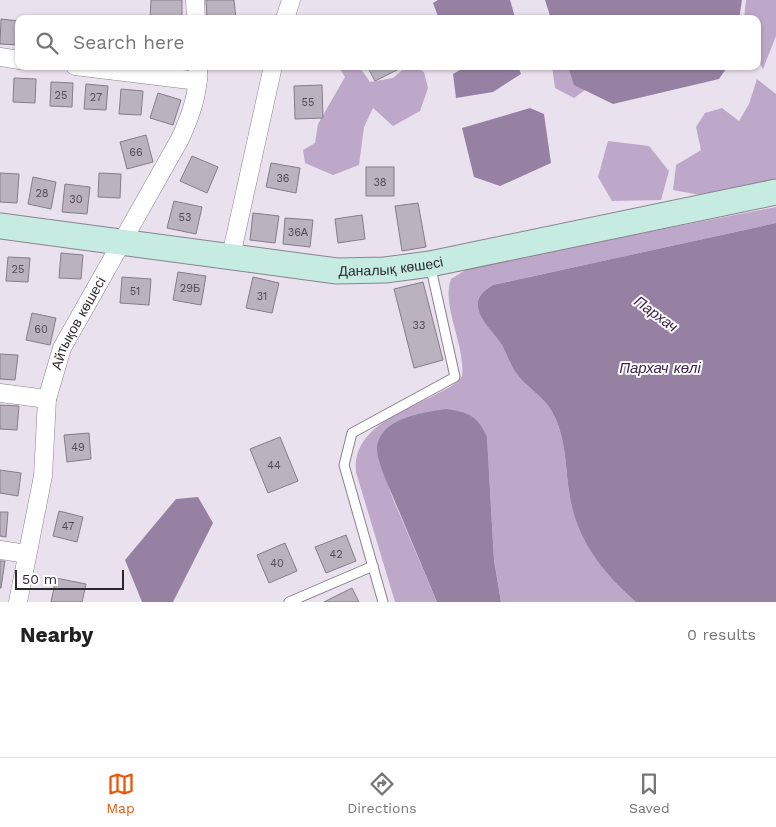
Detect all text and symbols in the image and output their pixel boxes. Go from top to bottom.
search box [15,15,761,70]
icon: search [33,29,61,57]
text: Search here [73,31,184,54]
house number: 25 [55,89,67,102]
house number: 27 [90,91,102,104]
house number: 55 [302,96,314,109]
house number: 66 [129,146,143,159]
house number: 36 [276,172,290,185]
house number: 38 [373,176,387,189]
house number: 28 [35,187,49,200]
house number: 30 [69,193,83,206]
house number: 53 [179,211,191,224]
house number: 36А [288,226,309,239]
street label: Даналық көшесі [338,253,444,279]
house number: 25 [12,263,24,276]
street label: Айтықов көшесі [48,274,109,372]
house number: 29Б [180,282,200,295]
house number: 51 [130,285,140,298]
house number: 31 [257,290,267,303]
water label: Пархач [631,292,681,336]
house number: 33 [413,319,425,332]
house number: 60 [34,323,48,336]
water label: Пархач көлі [619,359,702,377]
house number: 49 [71,441,85,454]
house number: 44 [267,459,281,472]
house number: 47 [62,520,74,533]
house number: 42 [329,548,343,561]
house number: 40 [270,557,284,570]
scale bar [15,567,124,590]
text: 50 m [22,571,57,587]
text: Nearby [20,622,93,647]
text: 0 results [687,625,756,644]
tab: Map [106,770,135,816]
tab: Directions [347,770,417,816]
tab: Saved [629,770,670,816]

